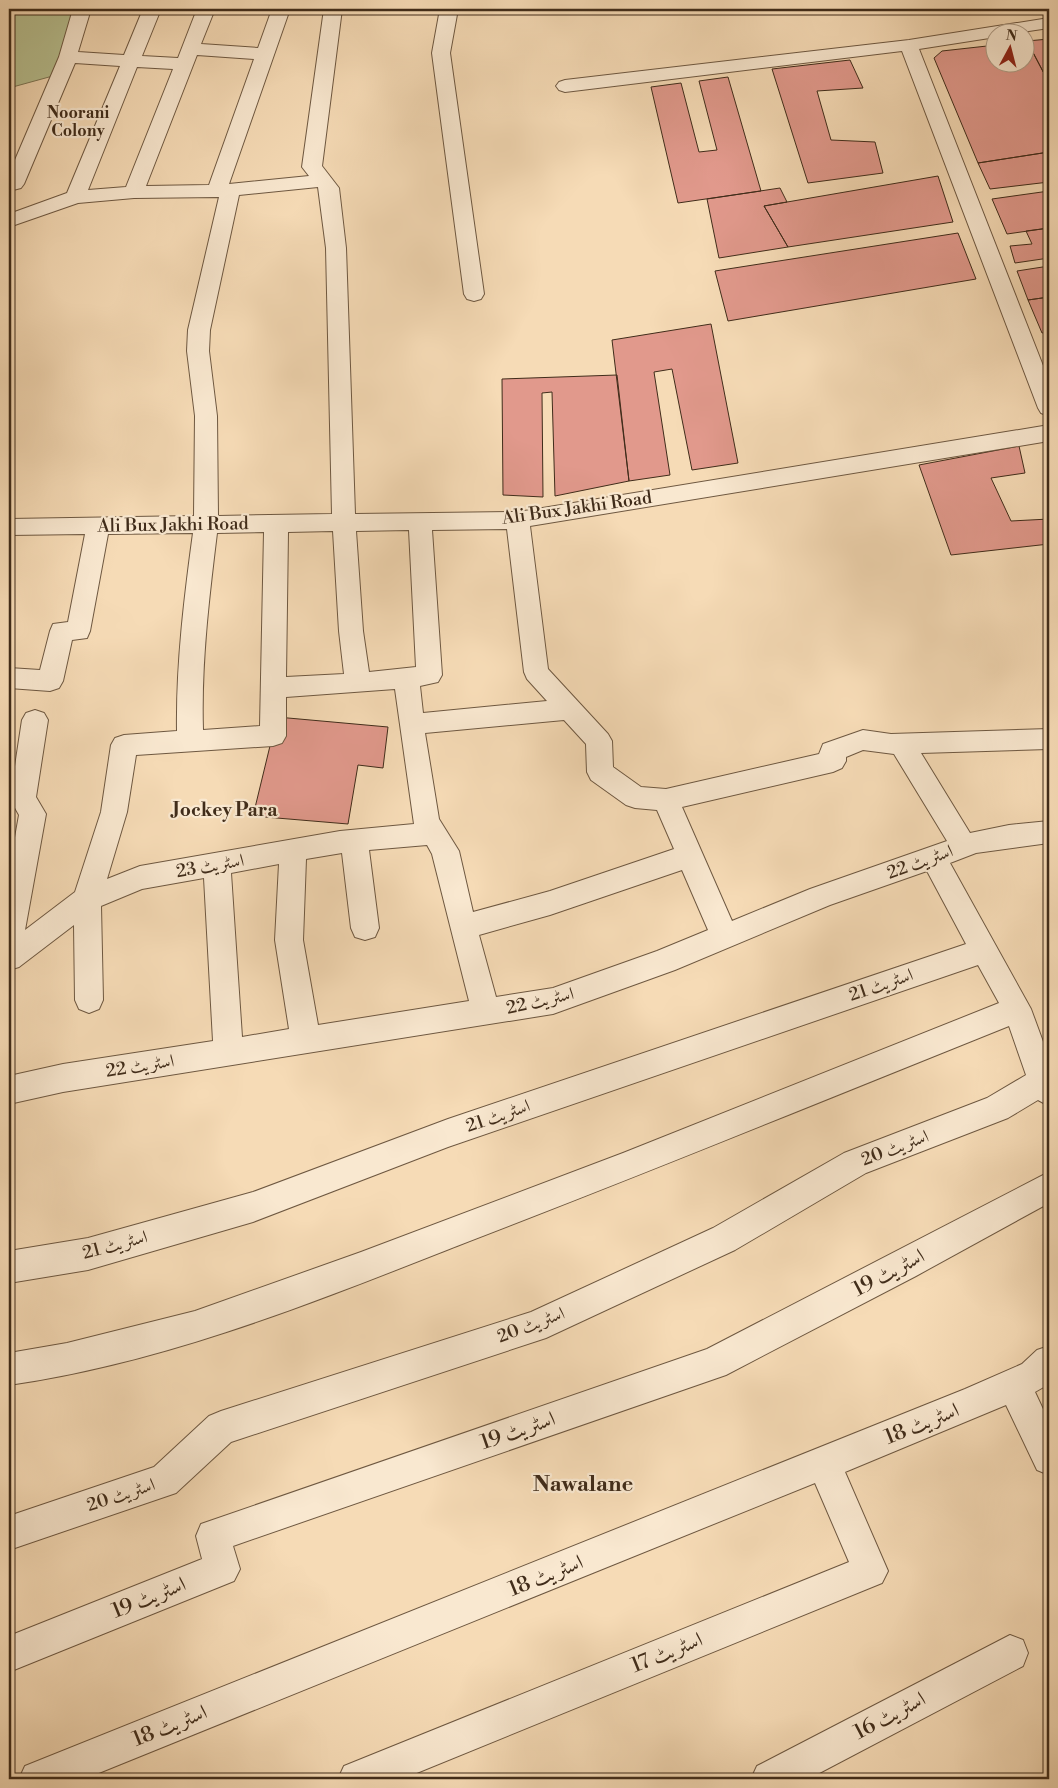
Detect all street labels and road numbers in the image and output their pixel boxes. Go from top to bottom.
street label: Ali Bux Jakhi Road [499,486,654,530]
street label: Ali Bux Jakhi Road [96,512,250,538]
street label: اسٹریٹ 22 [884,839,956,885]
street label: اسٹریٹ 23 [174,849,246,883]
street label: اسٹریٹ 21 [846,963,916,1007]
street label: اسٹریٹ 22 [504,982,576,1020]
street label: اسٹریٹ 22 [104,1049,176,1083]
street label: اسٹریٹ 21 [463,1094,533,1138]
street label: اسٹریٹ 20 [858,1125,932,1171]
street label: اسٹریٹ 21 [80,1225,150,1265]
street label: اسٹریٹ 19 [849,1243,929,1303]
street label: اسٹریٹ 20 [494,1302,568,1348]
street label: اسٹریٹ 18 [881,1397,963,1451]
street label: اسٹریٹ 19 [477,1406,559,1456]
street label: اسٹریٹ 20 [84,1473,158,1517]
street label: اسٹریٹ 18 [505,1549,587,1603]
street label: اسٹریٹ 19 [108,1571,190,1625]
street label: اسٹریٹ 17 [627,1627,707,1679]
street label: اسٹریٹ 16 [850,1686,930,1746]
street label: اسٹریٹ 18 [129,1699,211,1753]

